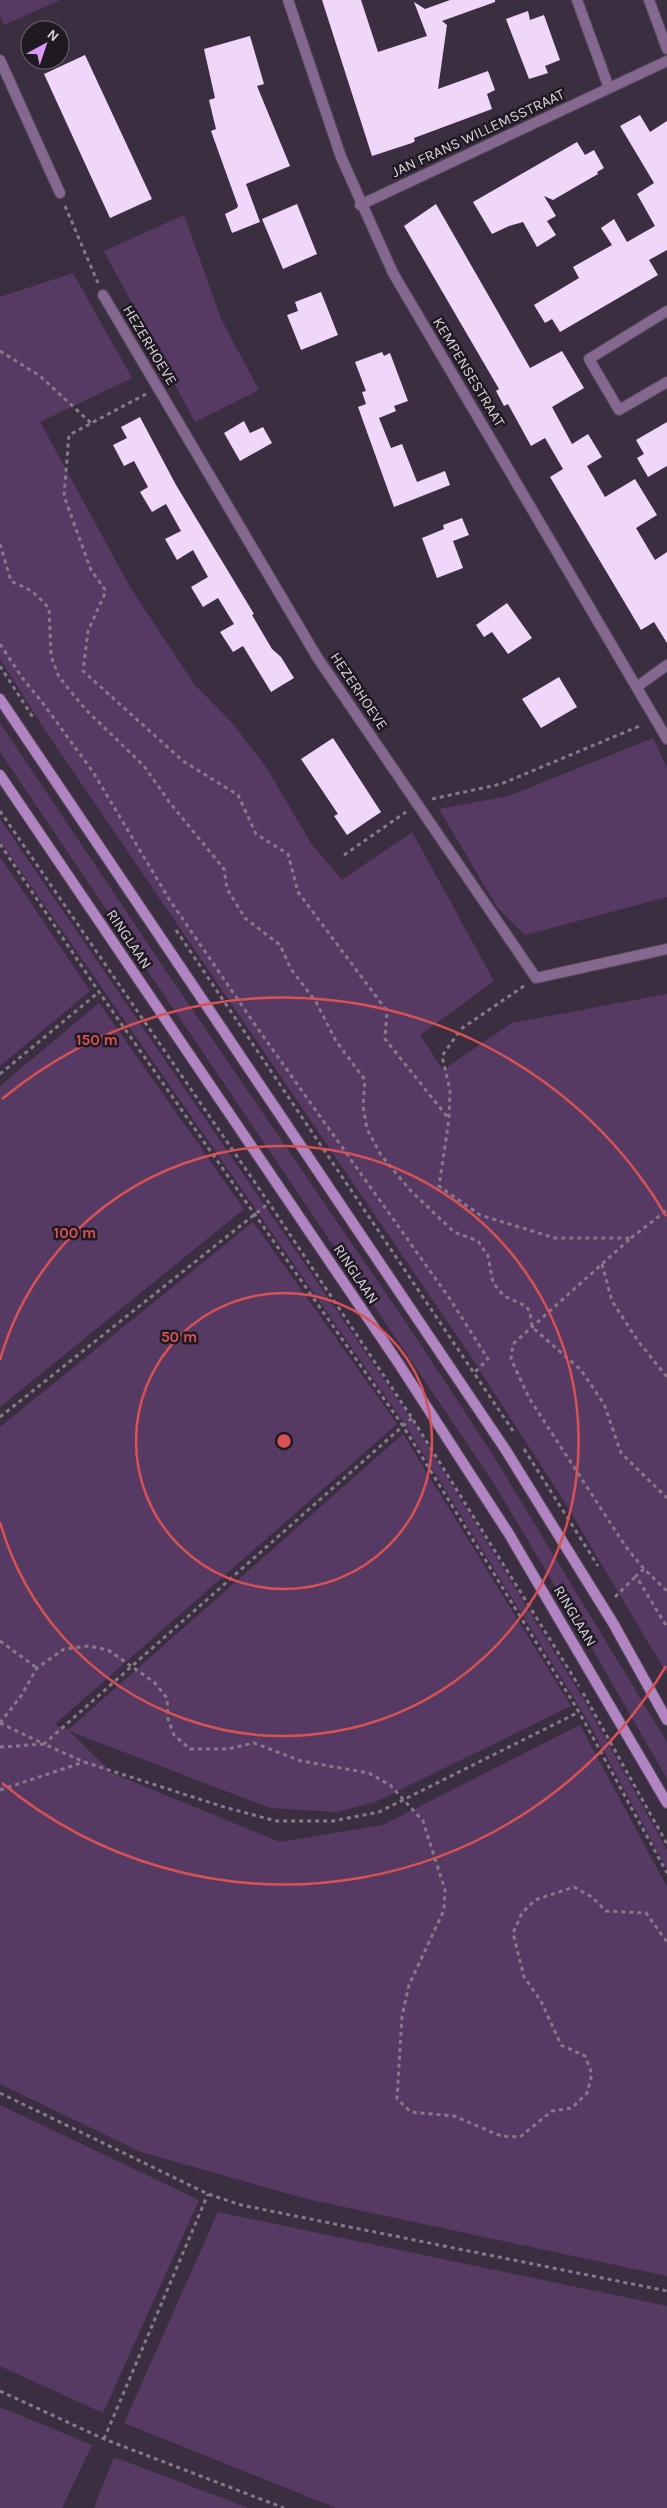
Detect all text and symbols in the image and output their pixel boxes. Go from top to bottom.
north arrow [20,20,70,70]
text: N [44,26,62,45]
street label: JAN FRANS WILLEMSSTRAAT [389,85,568,181]
street label: HEZERHOEVE [119,302,181,388]
street label: KEMPENSESTRAAT [429,314,509,430]
street label: HEZERHOEVE [326,649,392,733]
street label: RINGLAAN [103,906,155,972]
text: 150 m [76,1031,118,1049]
text: 100 m [54,1224,96,1242]
street label: RINGLAAN [330,1241,382,1307]
text: 50 m [161,1328,197,1346]
centre of rings [275,1432,293,1450]
street label: RINGLAAN [550,1582,600,1650]

